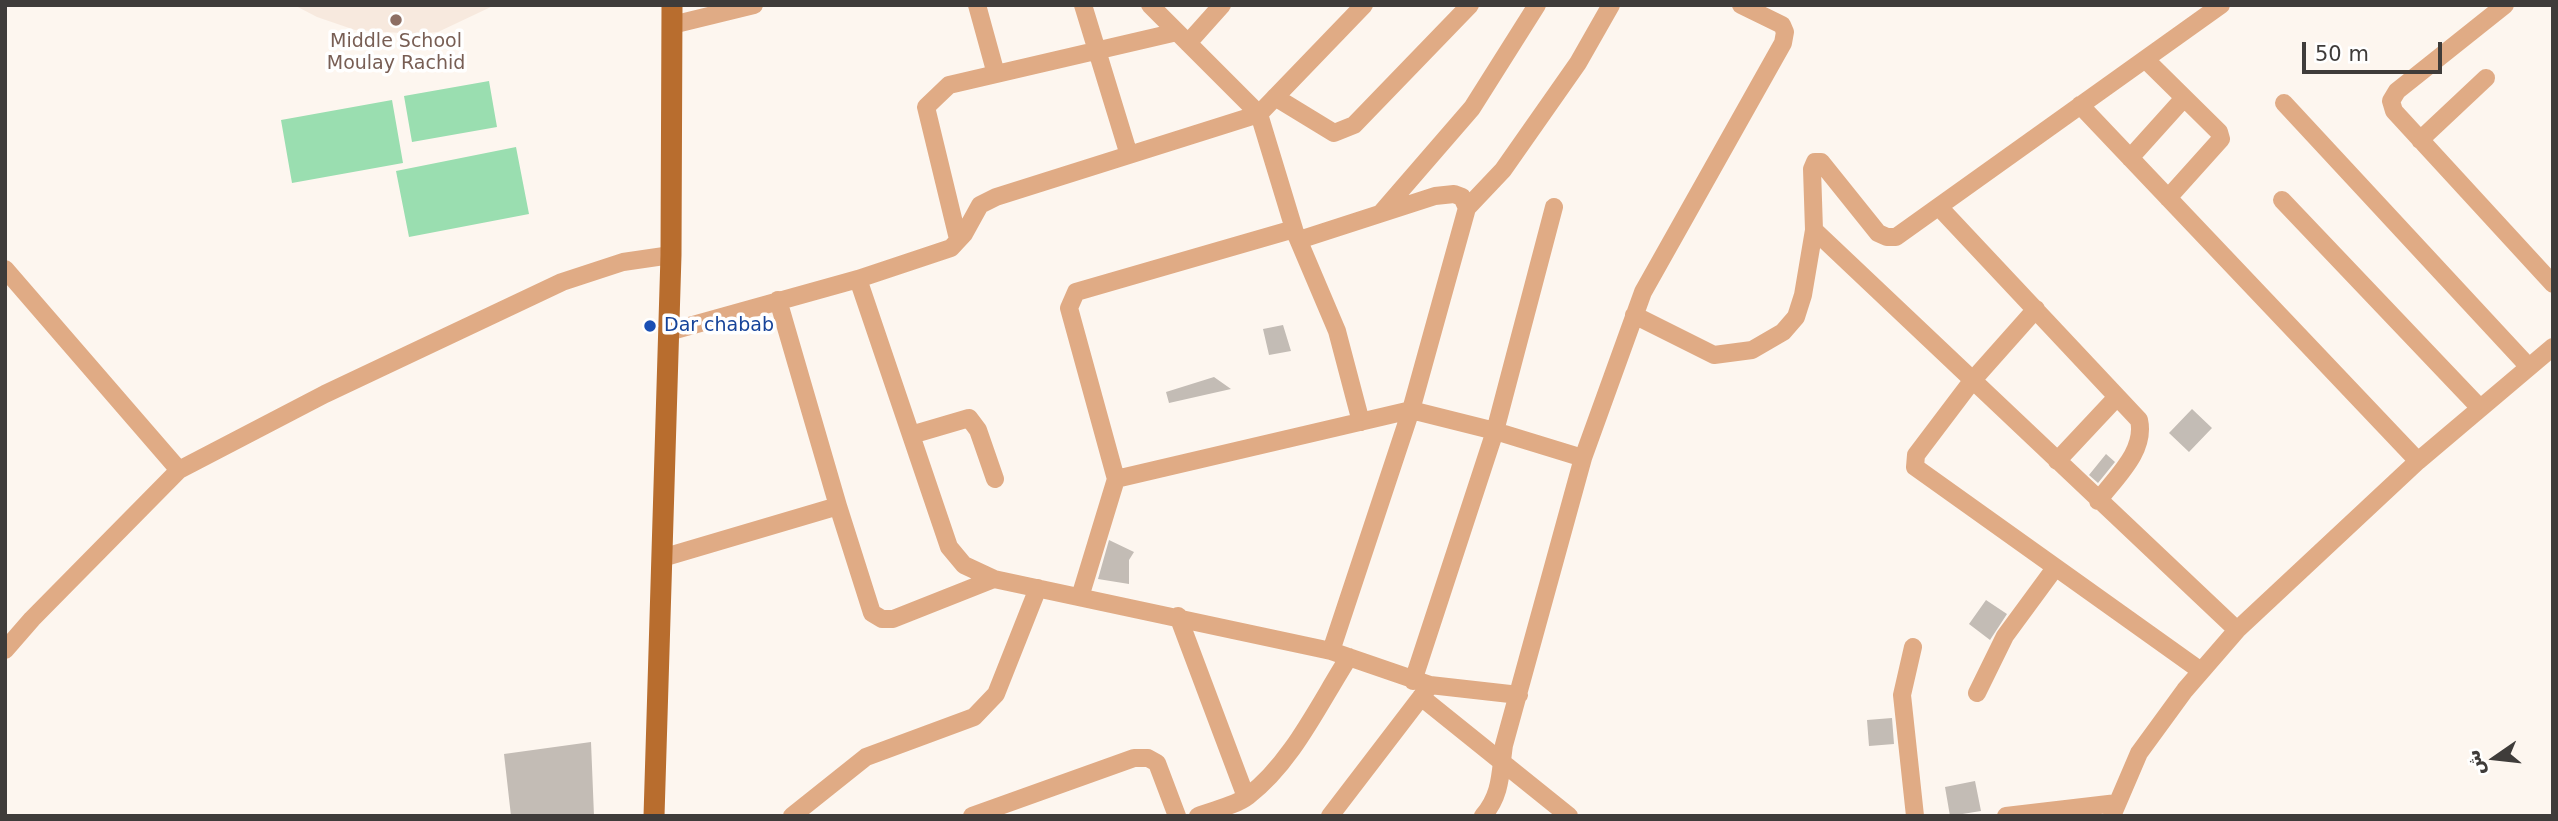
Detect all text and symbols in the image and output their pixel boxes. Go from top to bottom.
marker: Middle School Moulay Rachid [388,12,404,28]
scale bar [2306,28,2446,72]
place label: Middle School Moulay Rachid [327,31,465,75]
text: 50 m [2315,42,2369,66]
place label: Dar chabab [664,315,774,337]
marker: Dar chabab [642,318,658,334]
north arrow [2460,723,2530,793]
text: ش [2461,748,2488,778]

